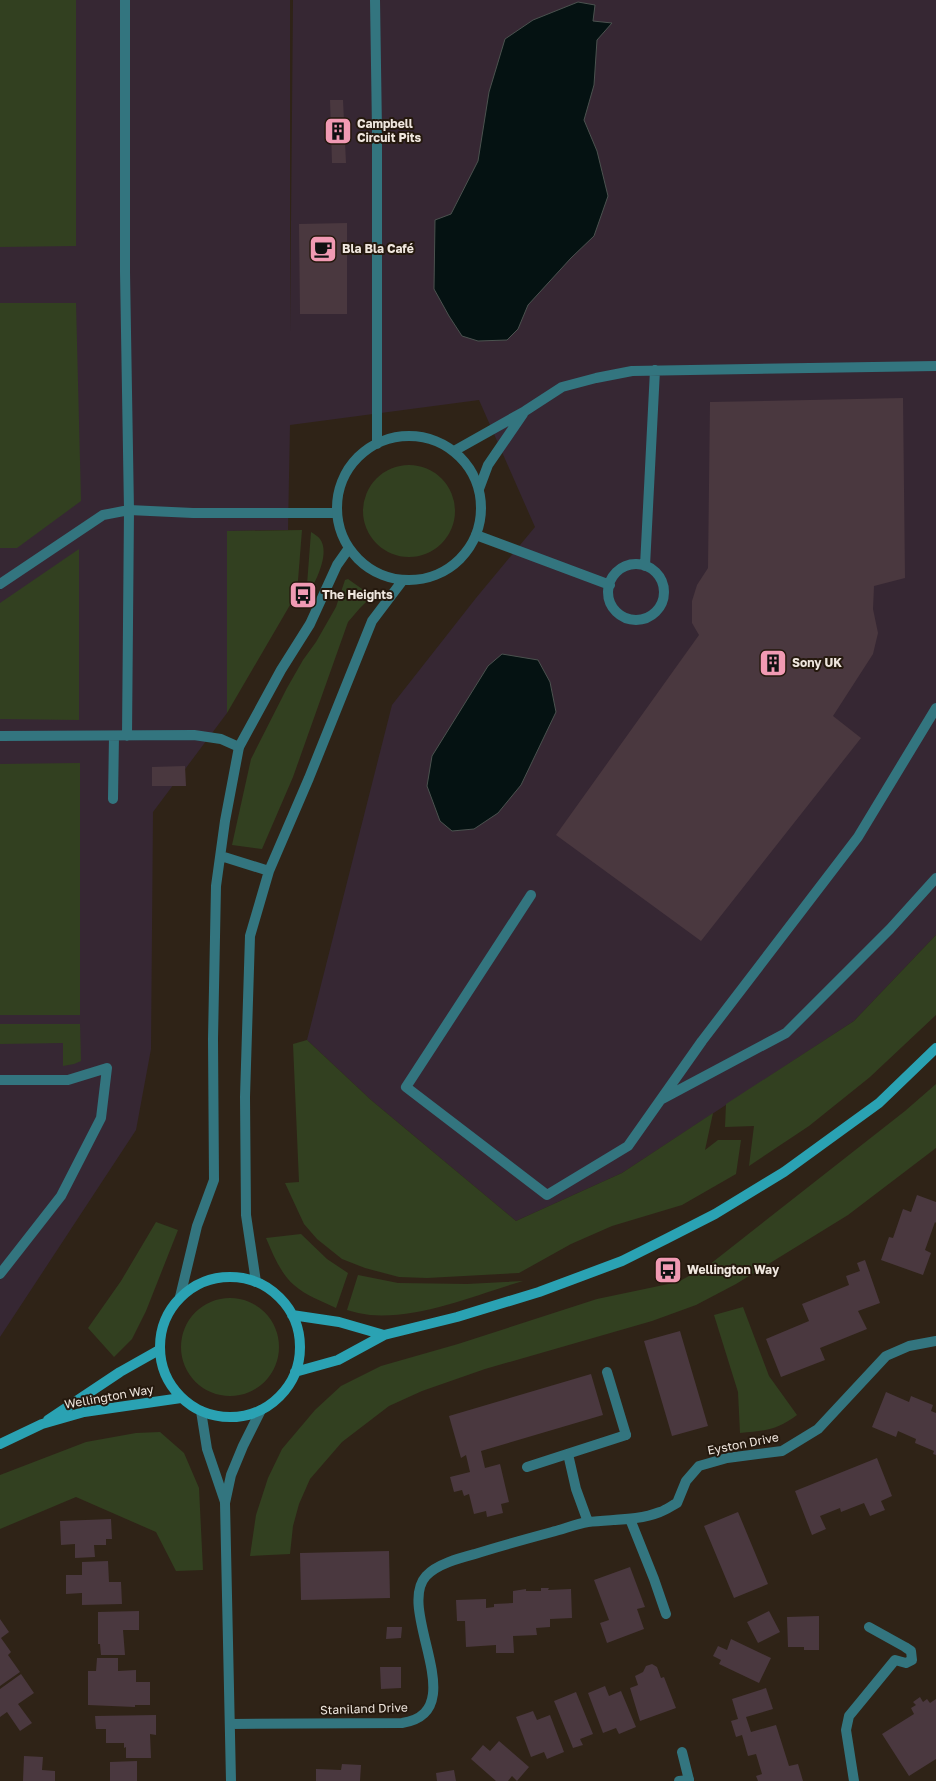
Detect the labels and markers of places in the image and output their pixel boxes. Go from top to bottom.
building icon: Campbell Circuit Pits [323,116,353,146]
place label: Campbell Circuit Pits [357,116,422,145]
cafe icon: Bla Bla Café [308,234,338,264]
place label: Bla Bla Café [342,241,414,256]
bus stop icon: The Heights [288,580,318,610]
place label: The Heights [322,587,393,602]
building icon: Sony UK [758,648,788,678]
place label: Sony UK [792,655,842,670]
bus stop icon: Wellington Way [653,1255,683,1285]
place label: Wellington Way [687,1262,780,1277]

